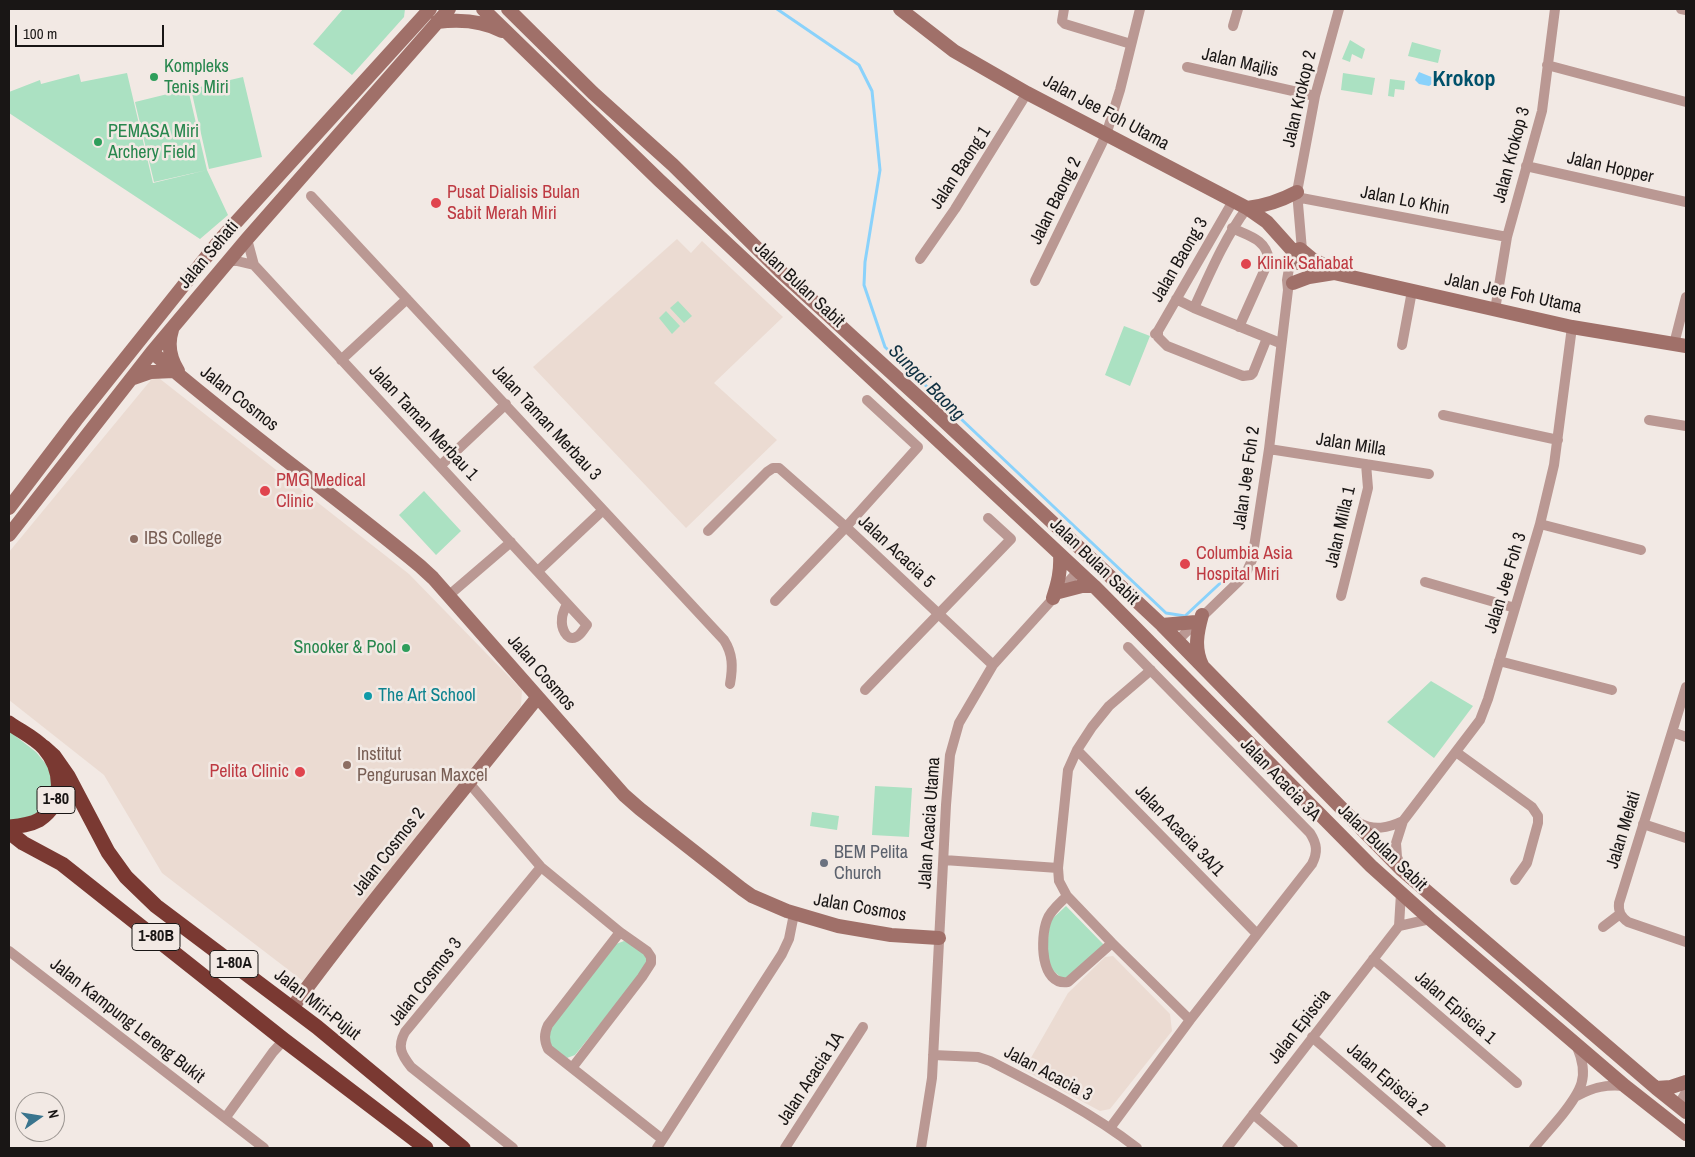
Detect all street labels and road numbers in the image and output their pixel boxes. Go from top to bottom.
street label: Jalan Majlis [1200,44,1280,82]
street label: Jalan Krokop 2 [1278,49,1322,149]
street label: Jalan Jee Foh Utama [1039,71,1173,155]
street label: Jalan Krokop 3 [1489,105,1535,205]
street label: Jalan Baong 1 [926,123,996,213]
street label: Jalan Hopper [1565,148,1655,188]
street label: Jalan Baong 2 [1026,154,1086,248]
street label: Jalan Lo Khin [1359,182,1451,220]
street label: Jalan Baong 3 [1147,214,1213,306]
street label: Jalan Sehati [174,217,244,293]
street label: Jalan Bulan Sabit [749,238,849,332]
street label: Jalan Jee Foh Utama [1442,269,1584,319]
street label: Jalan Taman Merbau 1 [364,361,482,485]
street label: Jalan Taman Merbau 3 [487,361,605,485]
street label: Jalan Cosmos [196,362,282,436]
street label: Jalan Jee Foh 2 [1229,425,1265,531]
street label: Jalan Milla [1314,429,1388,461]
street label: Jalan Milla 1 [1321,484,1361,570]
street label: Jalan Acacia 5 [853,511,939,593]
street label: Jalan Bulan Sabit [1045,514,1143,610]
street label: Jalan Jee Foh 3 [1480,530,1532,636]
street label: Jalan Cosmos [502,631,580,715]
street label: Jalan Acacia 3A [1235,734,1325,826]
street label: Jalan Acacia Utama [915,756,945,890]
street label: Jalan Acacia 3A/1 [1130,781,1228,881]
road number: 1-80 [37,786,75,814]
street label: Jalan Melati [1602,789,1646,871]
street label: Jalan Bulan Sabit [1333,800,1431,896]
street label: Jalan Cosmos 2 [348,804,430,900]
street label: Jalan Cosmos [812,889,908,927]
road number: 1-80B [132,924,180,950]
street label: Jalan Cosmos 3 [385,934,467,1030]
road number: 1-80A [210,951,258,978]
street label: Jalan Kampung Lereng Bukit [45,954,209,1088]
street label: Jalan Miri-Pujut [270,965,364,1045]
street label: Jalan Episcia 1 [1410,967,1500,1049]
street label: Jalan Episcia [1264,985,1336,1069]
street label: Jalan Acacia 1A [773,1028,849,1130]
street label: Jalan Episcia 2 [1342,1039,1432,1121]
street label: Jalan Acacia 3 [1000,1042,1096,1106]

